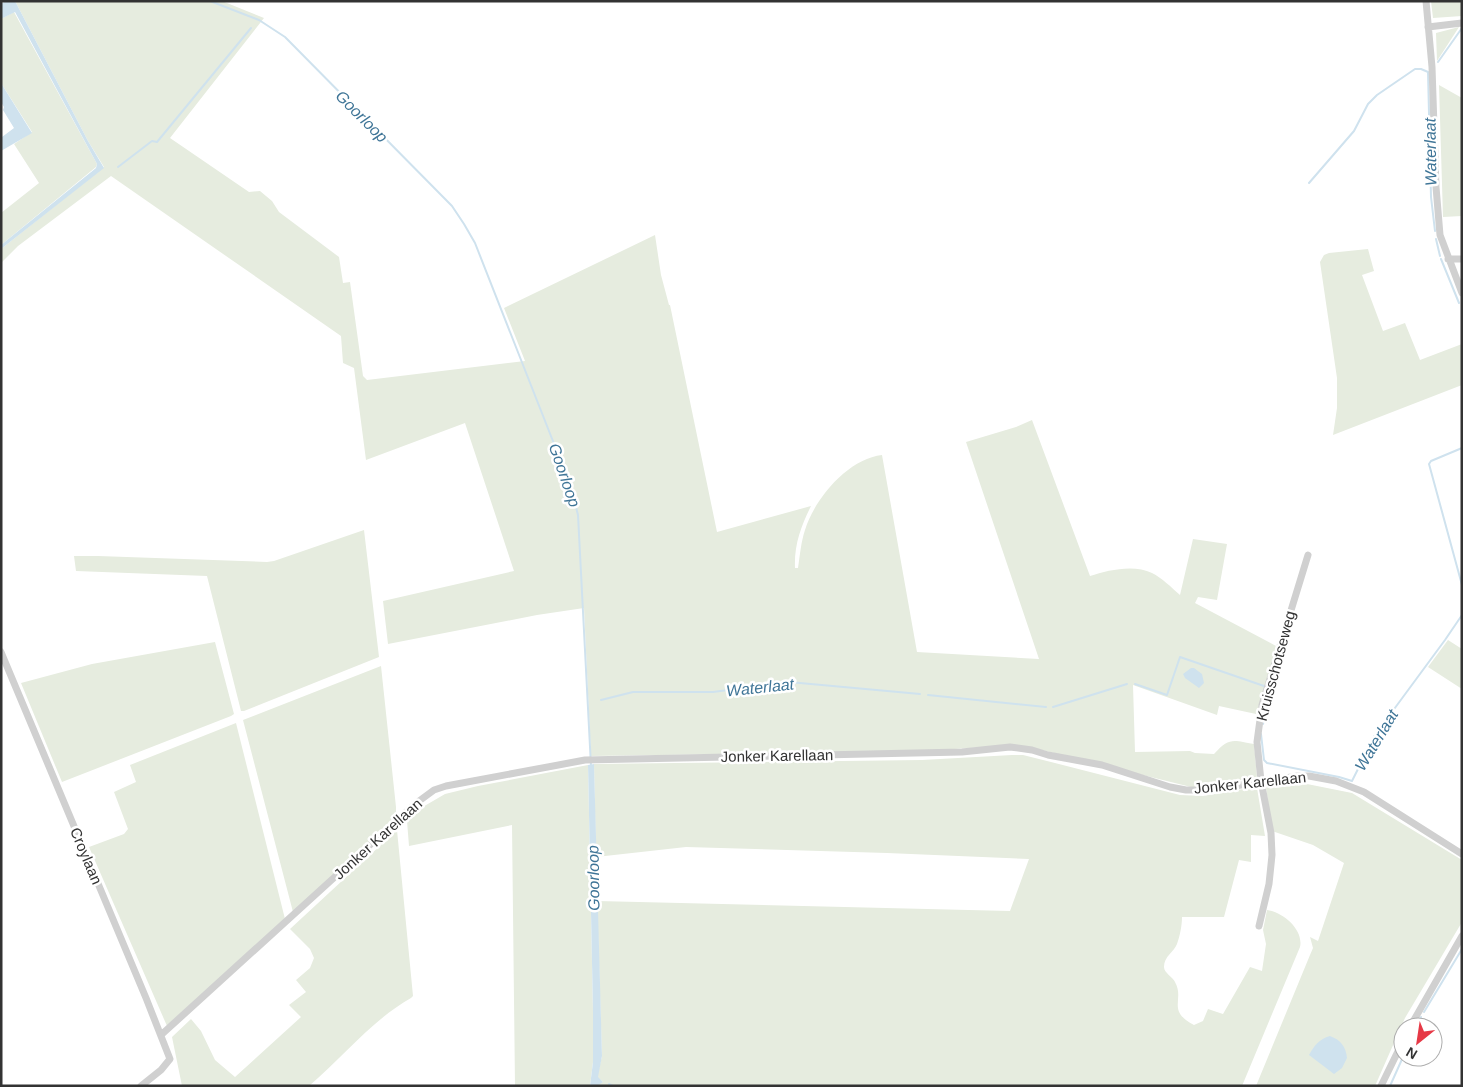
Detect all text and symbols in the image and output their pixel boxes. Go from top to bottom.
water label: Goorloop [332,87,391,146]
water label: Waterlaat [1421,117,1440,186]
water label: Goorloop [546,441,583,509]
street label: Kruisschotseweg [1253,609,1298,723]
water label: Waterlaat [725,675,795,700]
water label: Waterlaat [1352,706,1402,774]
street label: Jonker Karellaan [721,746,833,765]
street label: Jonker Karellaan [1193,768,1307,797]
street label: Jonker Karellaan [330,795,425,883]
street label: Croylaan [67,825,106,887]
water label: Goorloop [584,845,603,911]
north arrow [1393,1017,1443,1067]
text: N [1403,1044,1420,1063]

